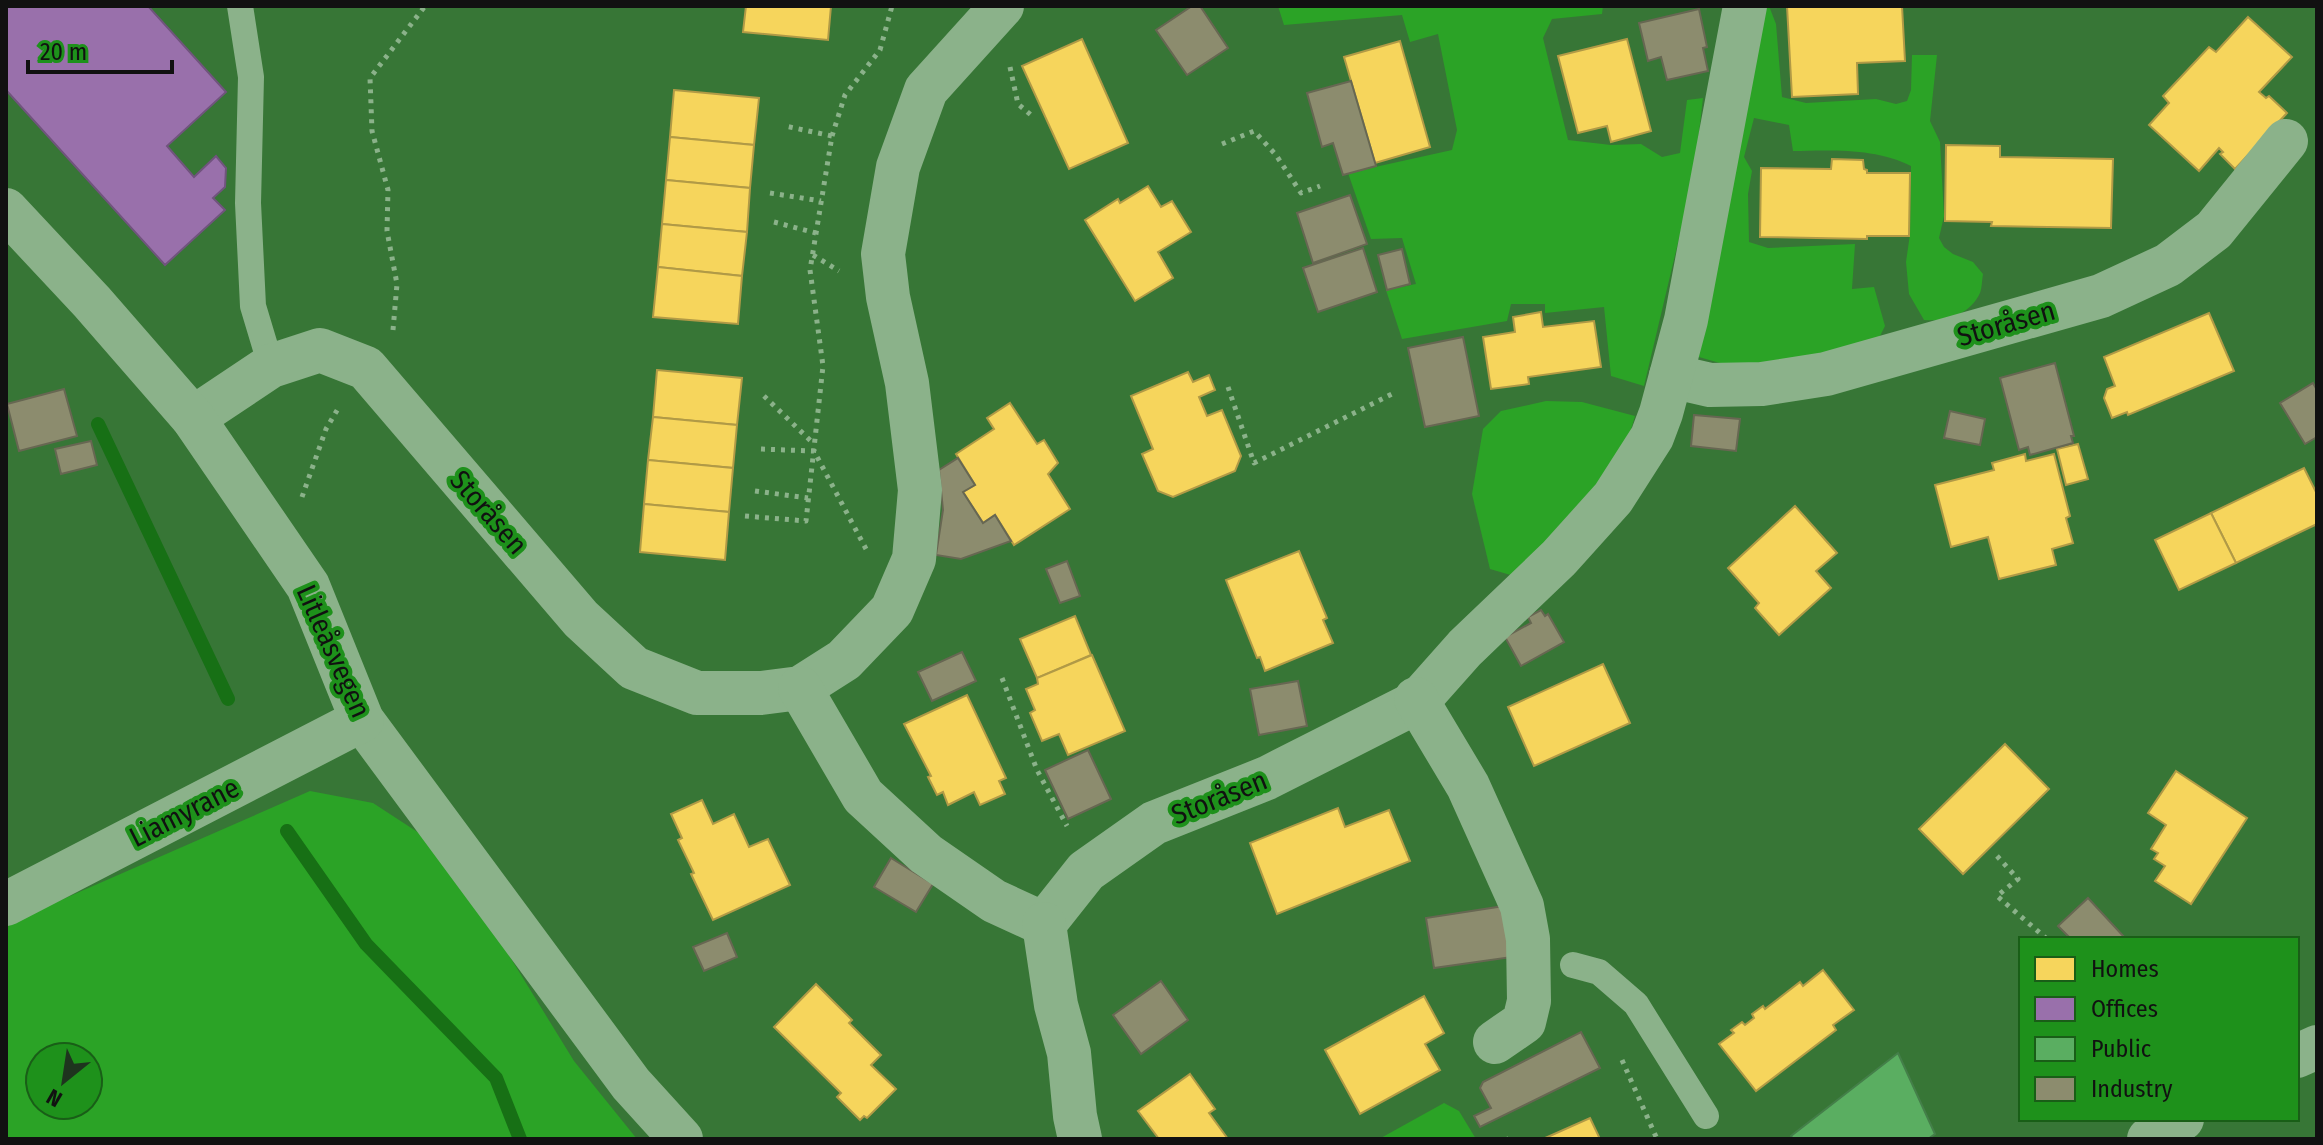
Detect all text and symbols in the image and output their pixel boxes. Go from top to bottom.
scale bar [28,24,172,74]
text: 20 m [40,38,87,66]
street label: Storåsen [1953,294,2059,353]
street label: Storåsen [443,464,534,561]
street label: Litleåsvegen [290,580,377,723]
street label: Storåsen [1166,763,1272,832]
street label: Liamyrane [124,771,244,854]
legend [2019,937,2299,1121]
text: Homes [2091,955,2159,983]
text: Offices [2091,995,2158,1023]
text: Public [2091,1035,2151,1063]
north arrow [24,1041,104,1121]
text: Industry [2091,1075,2173,1103]
text: N [42,1083,67,1113]

